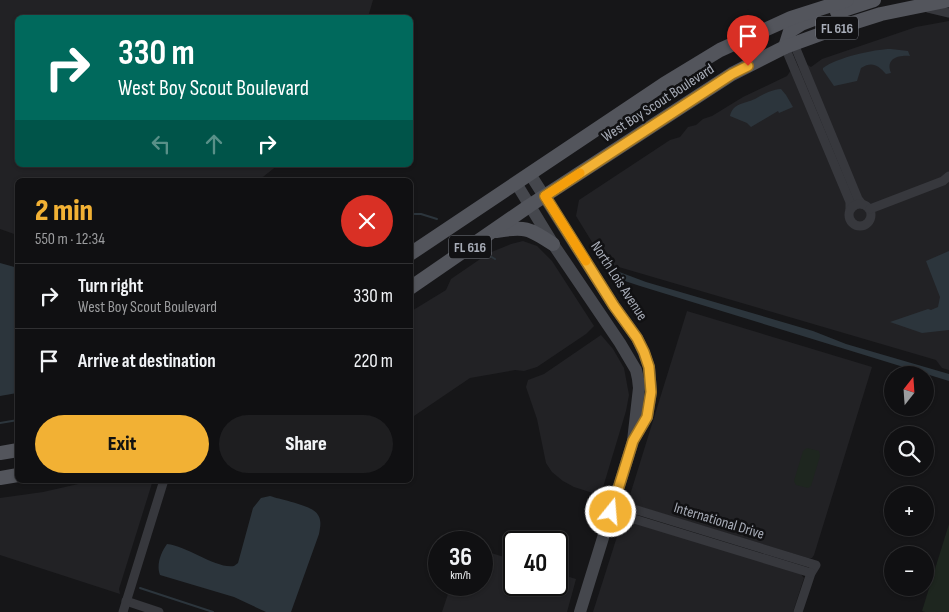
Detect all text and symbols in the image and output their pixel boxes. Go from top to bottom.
pin [727,15,769,66]
road number: FL 616 [816,16,858,40]
icon: arrive [734,22,762,50]
text: 330 m [118,32,195,75]
icon: right [35,35,100,100]
street label: West Boy Scout Boulevard [598,60,718,146]
text: West Boy Scout Boulevard [118,75,309,102]
icon: left [147,130,175,158]
icon: ahead [200,130,228,158]
icon: right [253,130,281,158]
text: 2 min [35,193,93,229]
button: close [341,195,393,247]
text: 550 m · 12:34 [35,230,105,249]
road number: FL 616 [449,236,491,258]
street label: North Lois Avenue [586,238,652,324]
text: Turn right [78,275,143,298]
icon: right [35,282,63,310]
text: 330 m [353,285,393,308]
text: West Boy Scout Boulevard [78,298,217,317]
icon: arrive [35,347,63,375]
text: Arrive at destination [78,350,216,373]
text: 220 m [354,350,393,373]
north arrow [884,366,934,416]
map controls [884,366,934,596]
button: Exit [35,415,209,473]
button: Share [219,415,393,473]
button: search [884,426,934,476]
position arrow [584,485,636,537]
button: + [884,486,934,536]
street label: International Drive [671,498,767,544]
speed limit sign: 40 [503,531,568,596]
text: 36 [449,542,472,573]
button: − [884,546,934,596]
text: km/h [450,568,471,583]

